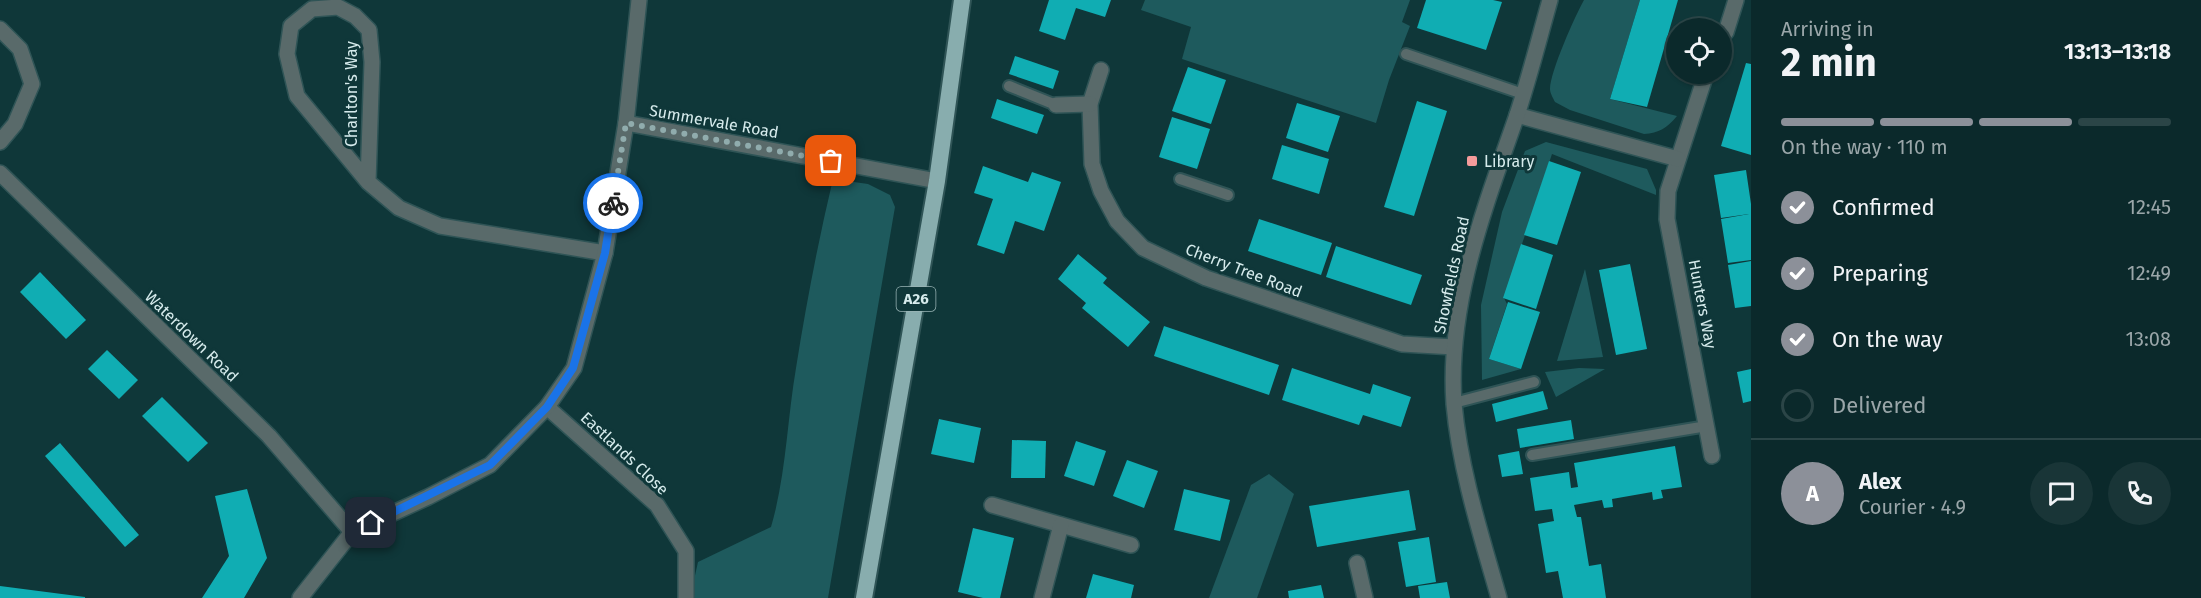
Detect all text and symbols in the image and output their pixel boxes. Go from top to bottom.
text: Arriving in [1781,17,1874,41]
map controls [1666,18,1732,84]
button: locate [1666,18,1732,84]
text: 13:13–13:18 [2064,38,2171,65]
text: 2 min [1781,40,1877,86]
street label: Charlton's Way [342,41,361,147]
street label: Summervale Road [648,101,780,142]
pin [805,135,856,186]
text: On the way · 110 m [1781,135,1948,159]
icon: bag [814,144,847,177]
place label: Library [1484,152,1534,171]
marker: Library [1465,154,1479,168]
courier [583,173,643,233]
icon: bike [597,187,630,220]
icon: check [1781,191,1814,224]
text: Confirmed [1832,194,1935,221]
text: 12:45 [2127,195,2171,219]
street label: Showfields Road [1430,215,1473,336]
street label: Cherry Tree Road [1183,239,1305,301]
icon: check [1781,257,1814,290]
street label: Hunters Way [1685,258,1720,350]
text: Preparing [1832,260,1928,287]
text: 12:49 [2127,261,2171,285]
street label: Waterdown Road [141,287,242,386]
road number: A26 [896,287,936,311]
icon: check [1781,323,1814,356]
text: On the way [1832,326,1943,353]
text: 13:08 [2125,327,2171,351]
text: Delivered [1832,392,1927,419]
street label: Eastlands Close [577,408,672,499]
button: chat [2030,462,2093,525]
button: phone [2108,462,2171,525]
text: Alex [1859,468,1902,495]
text: A [1806,480,1819,507]
text: Courier · 4.9 [1859,495,1966,519]
pin [345,497,396,548]
icon: home [354,506,387,539]

